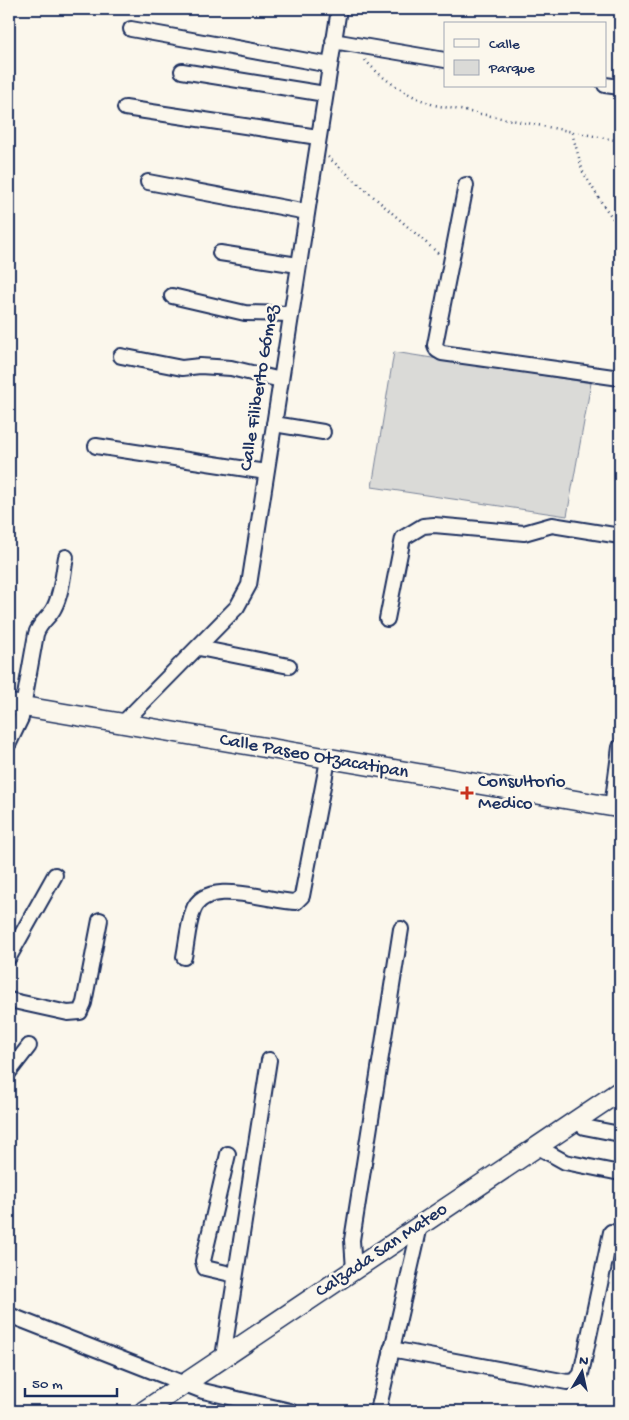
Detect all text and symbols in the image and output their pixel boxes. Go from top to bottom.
legend [444,22,606,88]
text: Calle [489,36,520,54]
text: Parque [488,60,535,78]
street label: Calle Filiberto Gómez [236,303,285,473]
street label: Calle Paseo Otzacatipan [218,729,410,785]
place label: Consultorio Medico [478,771,566,816]
marker: Consultorio Medico [460,786,474,800]
street label: Calzada San Mateo [312,1198,452,1304]
north arrow [556,1348,606,1398]
text: N [578,1353,589,1371]
scale bar [25,1365,118,1397]
text: 50 m [32,1376,63,1394]

